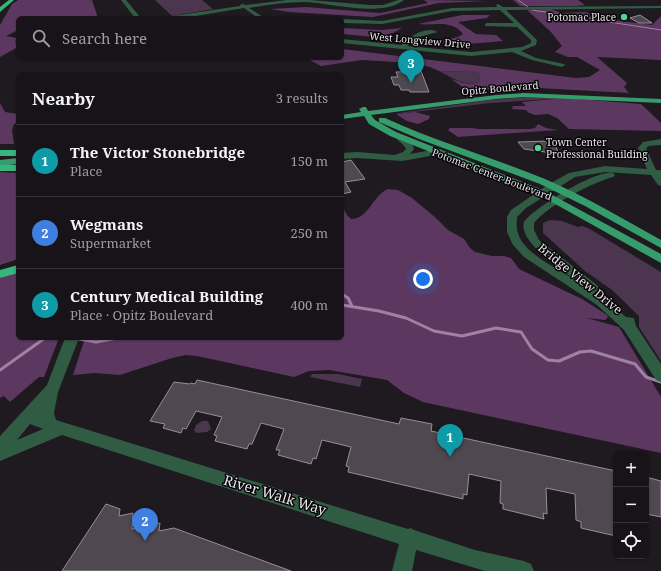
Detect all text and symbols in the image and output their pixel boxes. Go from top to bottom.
place label: Potomac Place [547,10,616,24]
marker: Potomac Place [619,12,629,22]
search box [16,16,344,60]
icon: search [30,27,52,49]
text: Search here [62,28,147,48]
street label: West Longview Drive [369,29,471,51]
pin: 3 [398,50,424,83]
street label: Opitz Boulevard [461,78,539,98]
text: Nearby [32,87,95,110]
text: 3 results [276,89,328,107]
place label: Town Center Professional Building [546,135,648,161]
text: The Victor Stonebridge [70,142,245,162]
marker: Town Center Professional Building [533,143,543,153]
street label: Potomac Center Boulevard [430,145,554,203]
text: 1 [41,152,49,170]
text: 150 m [291,152,328,170]
text: Place [70,162,103,180]
text: Wegmans [70,214,143,234]
text: 2 [41,224,49,242]
text: 250 m [291,224,328,242]
text: Supermarket [70,234,151,252]
street label: Bridge View Drive [535,239,626,318]
your location [413,269,433,289]
text: Century Medical Building [70,286,263,306]
text: 3 [41,296,49,314]
text: 400 m [291,296,328,314]
text: Place · Opitz Boulevard [70,306,213,324]
pin: 1 [437,424,463,457]
map controls [613,451,649,559]
button: + [613,451,649,487]
street label: River Walk Way [221,470,329,519]
button: − [613,487,649,523]
pin: 2 [132,508,158,541]
button: locate [613,523,649,559]

